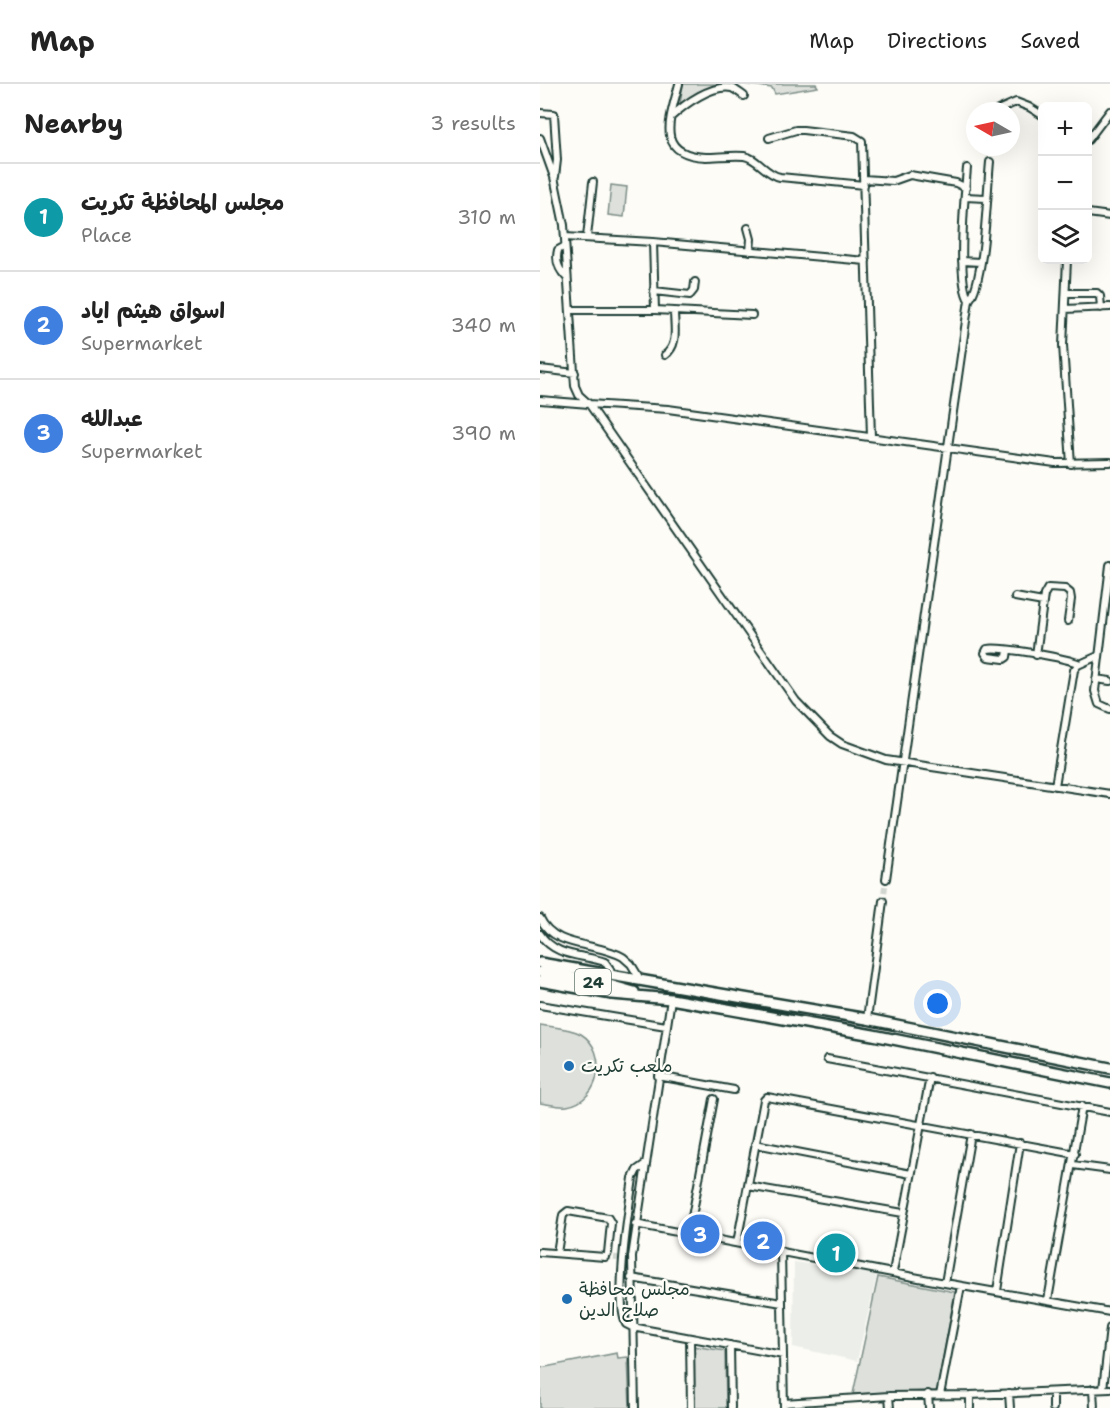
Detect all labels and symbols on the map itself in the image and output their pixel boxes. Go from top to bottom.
north arrow [966,102,1020,156]
road number: 24 [575,969,611,995]
your location [923,989,952,1018]
place label: ملعب تكريت [581,1054,673,1078]
marker: ملعب تكريت [562,1059,576,1073]
pin: 3 [680,1212,720,1256]
pin: 2 [744,1218,782,1264]
pin: 1 [816,1230,856,1276]
place label: مجلس محافظة صلاح الدين [579,1277,690,1322]
marker: مجلس محافظة صلاح الدين [560,1292,574,1306]

